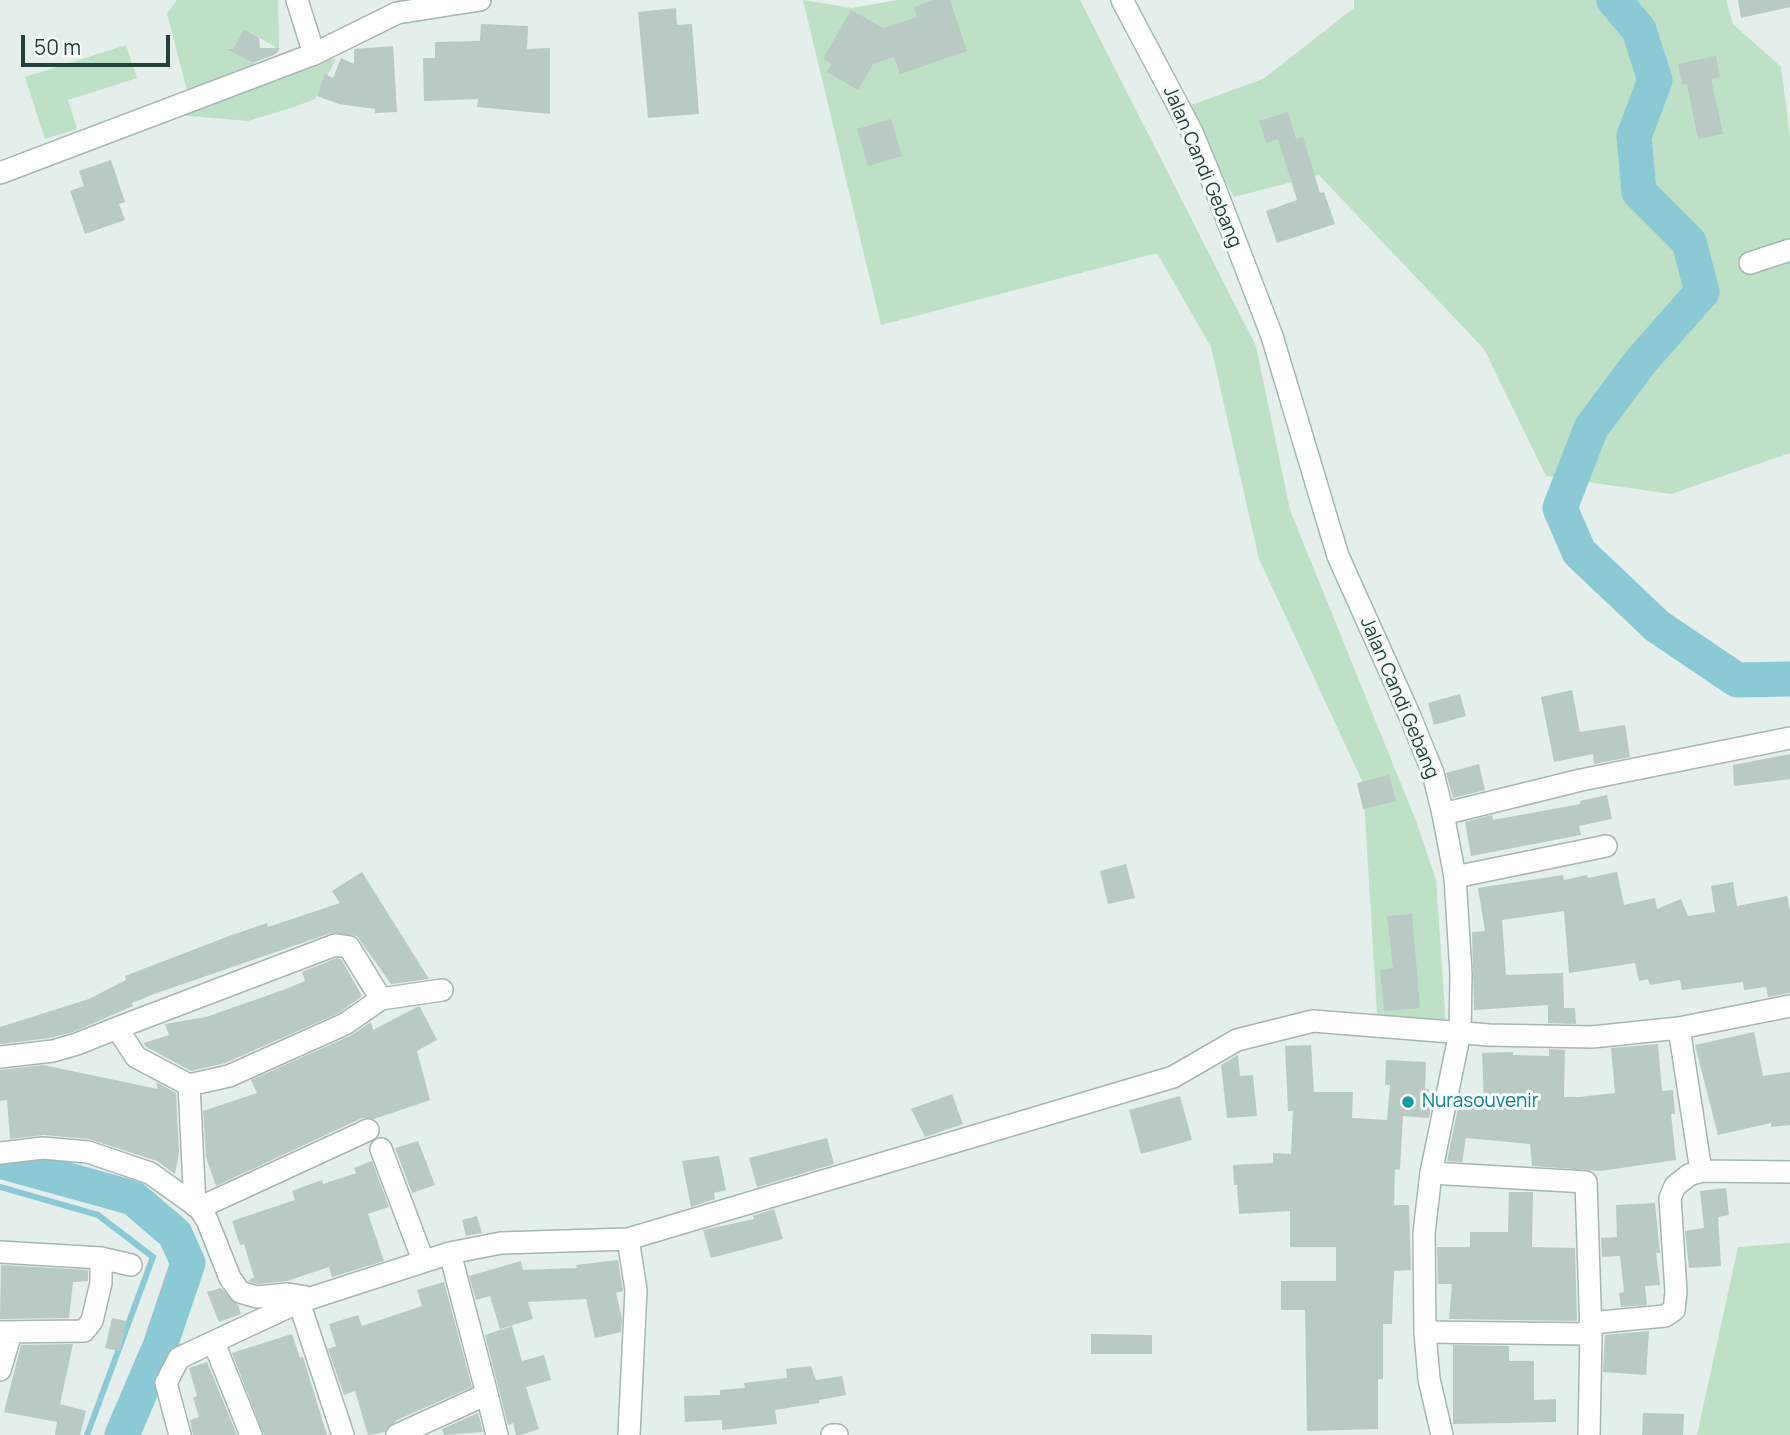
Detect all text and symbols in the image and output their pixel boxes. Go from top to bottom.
scale bar [24,21,173,65]
text: 50 m [34,33,81,61]
street label: Jalan Candi Gebang [1158,83,1246,251]
street label: Jalan Candi Gebang [1355,614,1443,782]
place label: Nurasouvenir [1422,1091,1538,1113]
marker: Nurasouvenir [1400,1094,1416,1110]

